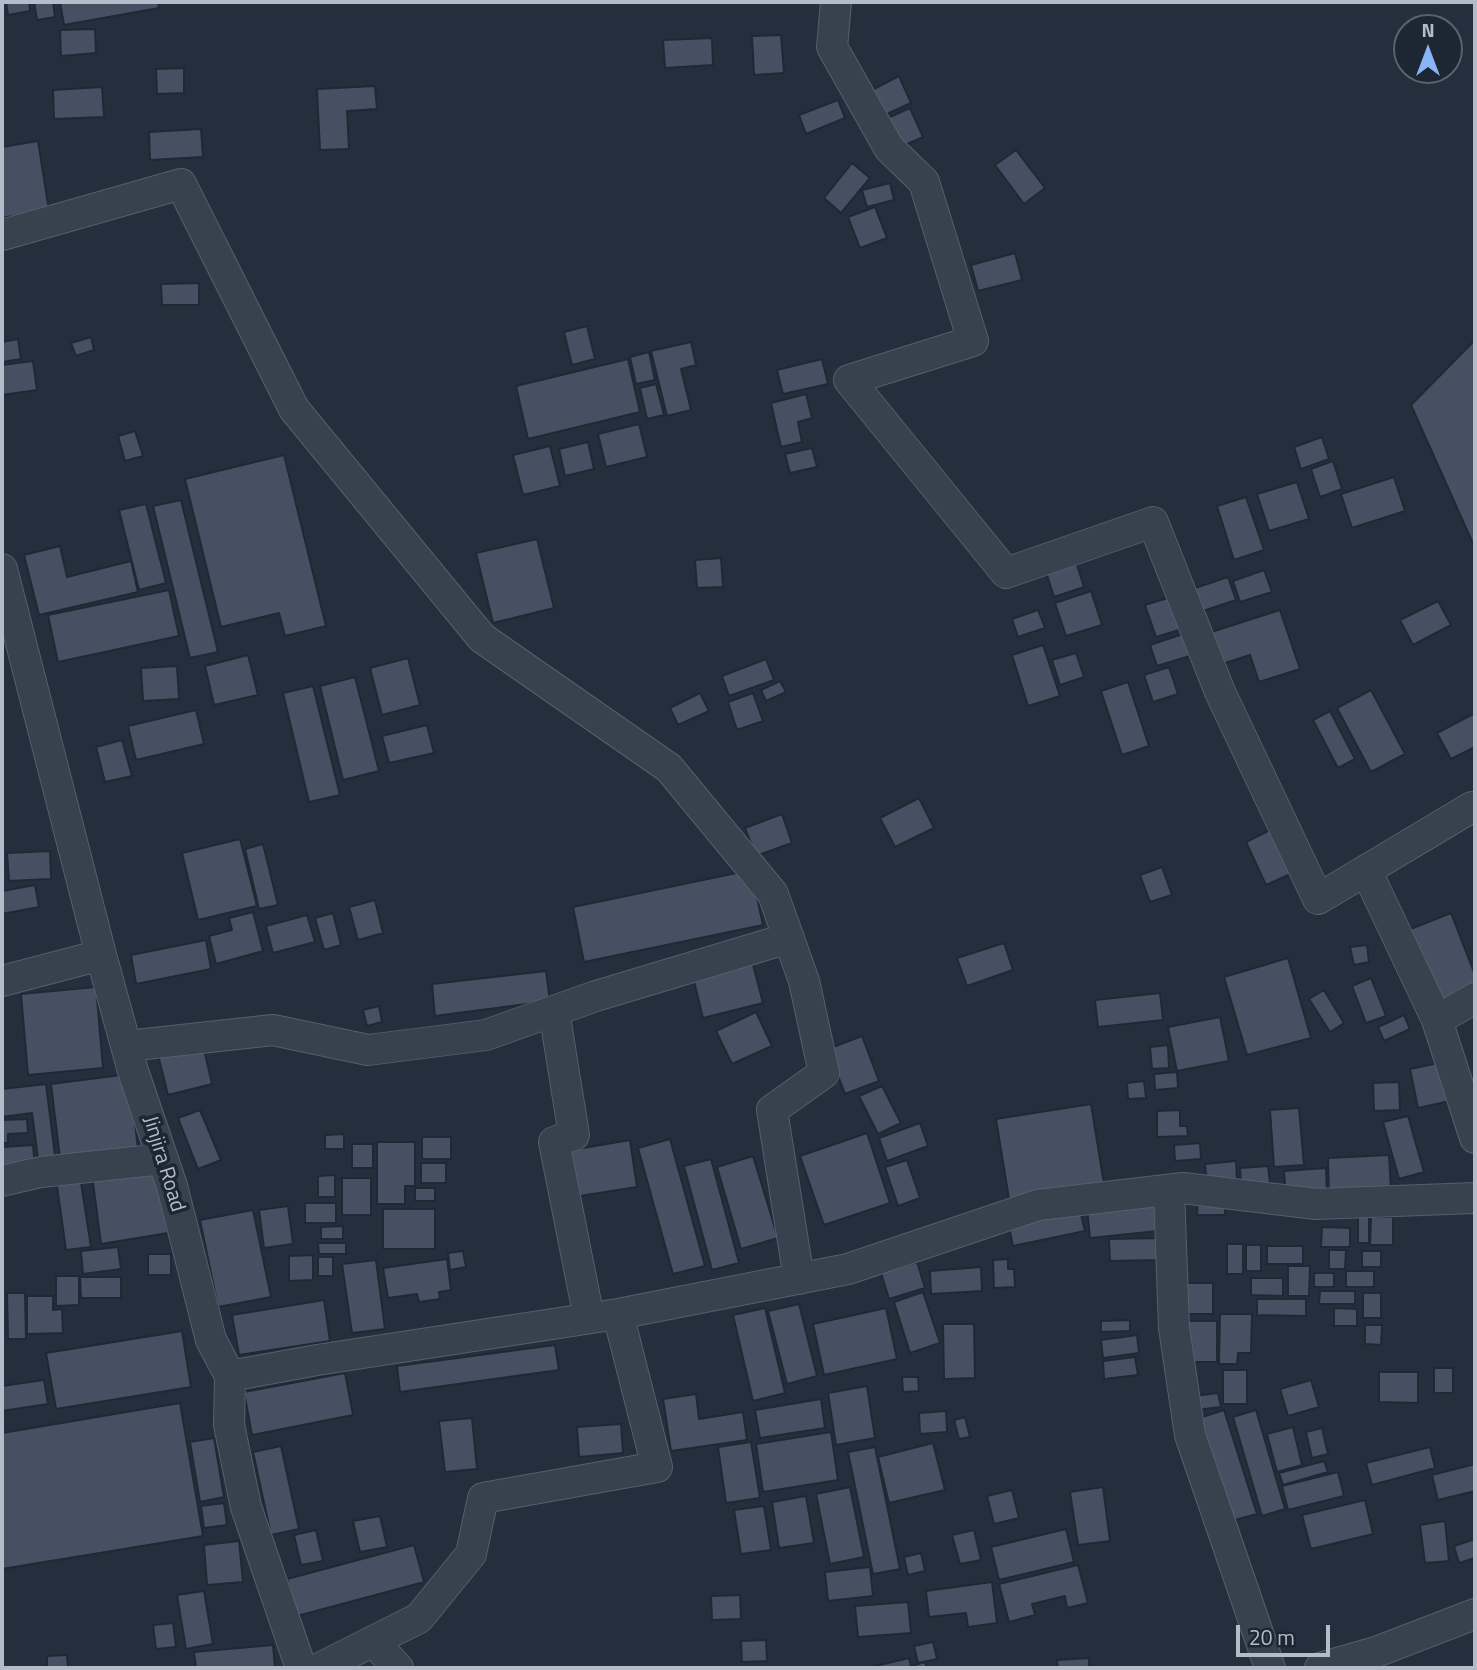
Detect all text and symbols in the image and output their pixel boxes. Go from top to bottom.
north arrow [1393,14,1463,84]
text: N [1421,15,1435,44]
street label: Jinjira Road [136,1113,190,1215]
scale bar [1239,1610,1334,1654]
text: 20 m [1249,1621,1295,1653]

